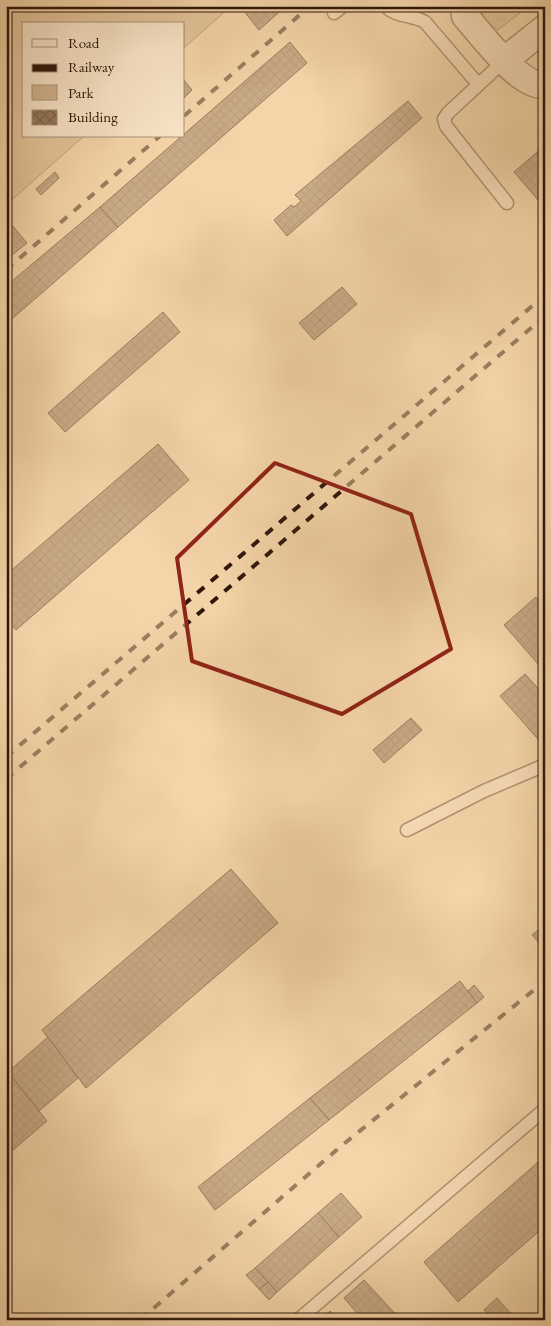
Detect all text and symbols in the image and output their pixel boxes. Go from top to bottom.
legend [22,22,185,138]
text: Road [68,33,100,52]
text: Railway [68,57,115,76]
text: Park [68,83,95,102]
text: Building [68,107,118,126]

